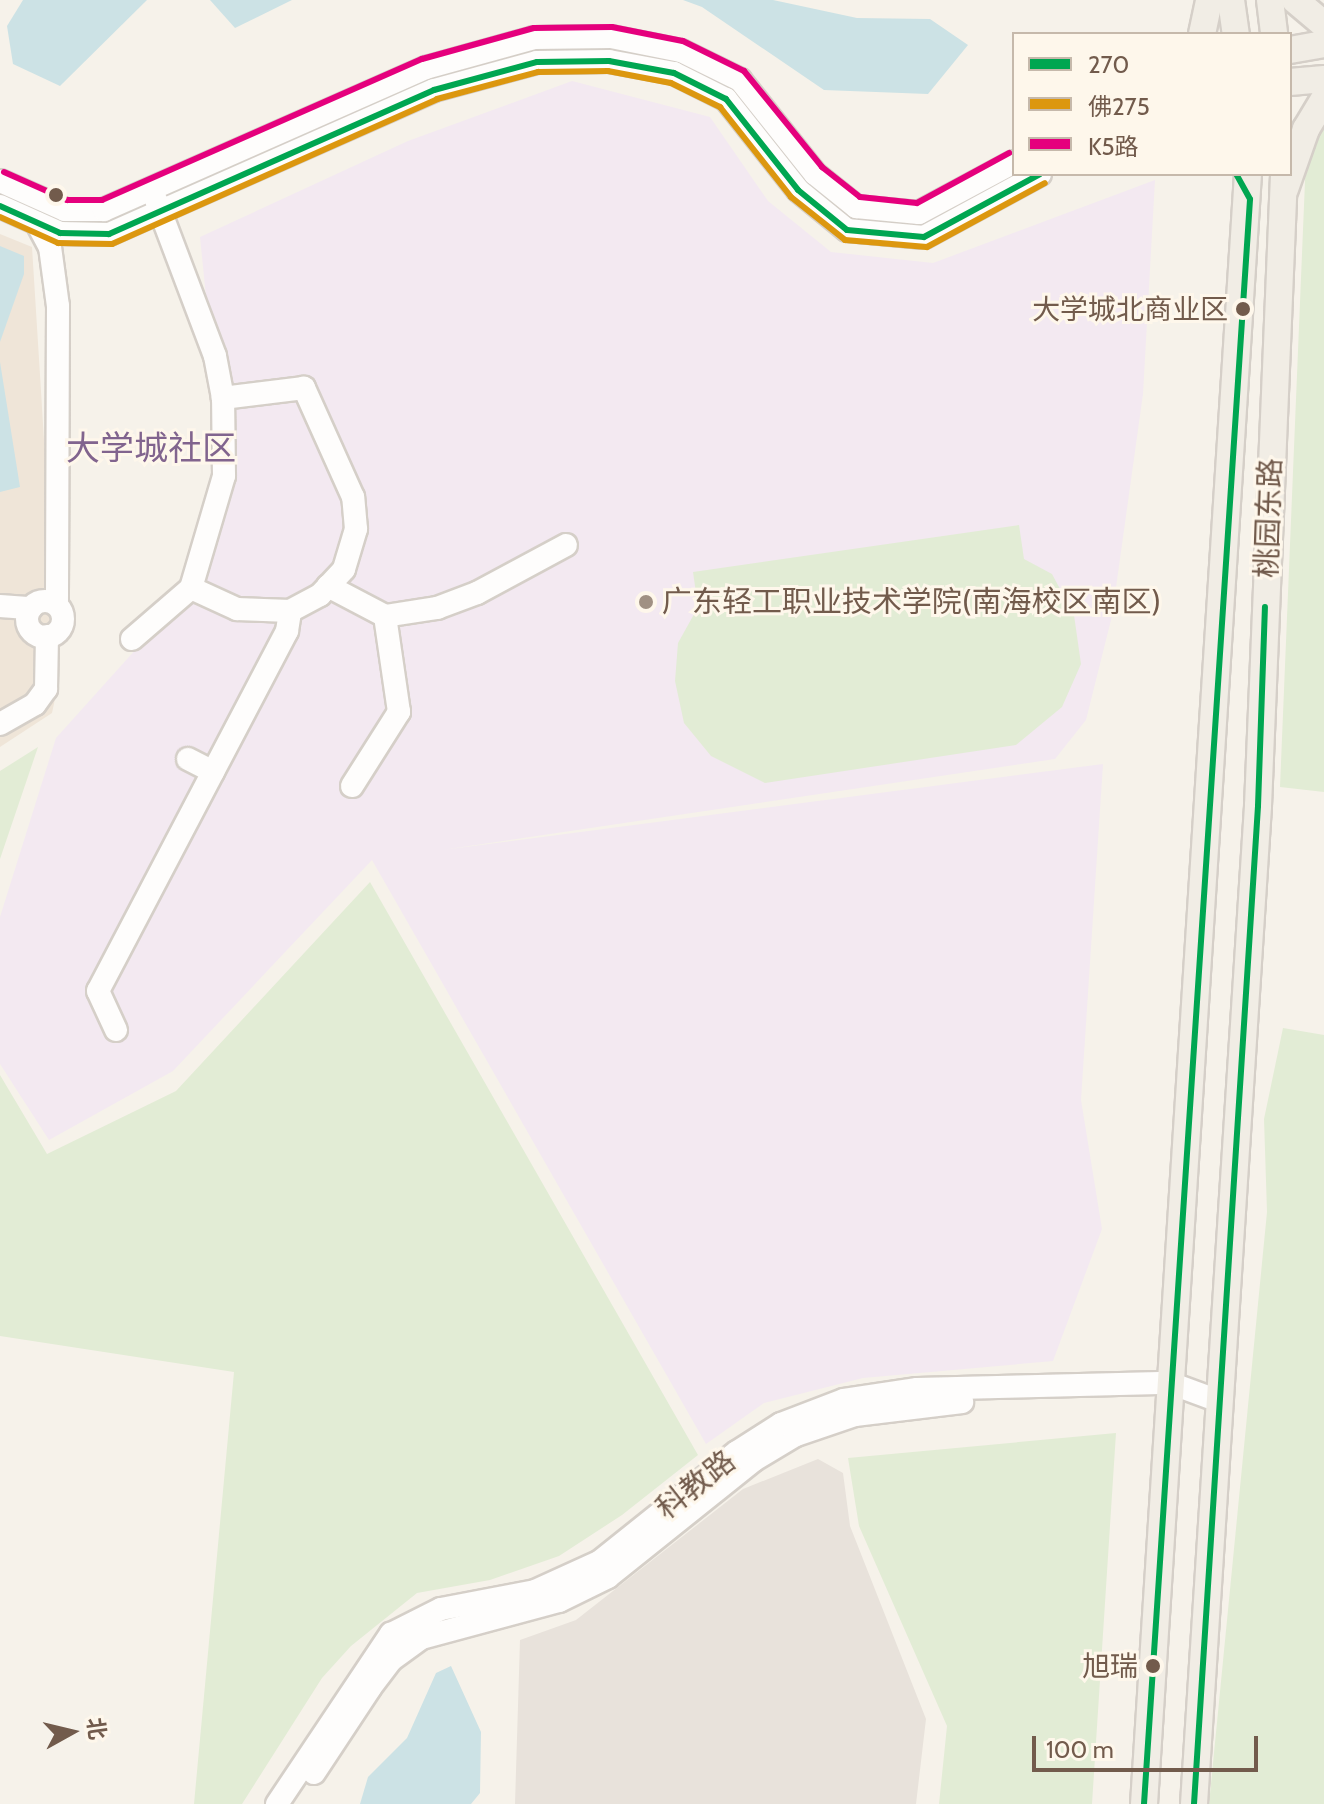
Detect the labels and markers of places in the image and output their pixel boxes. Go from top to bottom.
unlabelled marker [48,187,64,203]
place label: 大学城北商业区 [1032,292,1228,326]
marker: 大学城北商业区 [1235,301,1251,317]
place label: 广东轻工职业技术学院(南海校区南区) [662,584,1161,620]
marker: 广东轻工职业技术学院(南海校区南区) [637,593,655,611]
place label: 旭瑞 [1082,1649,1138,1683]
marker: 旭瑞 [1145,1658,1161,1674]

